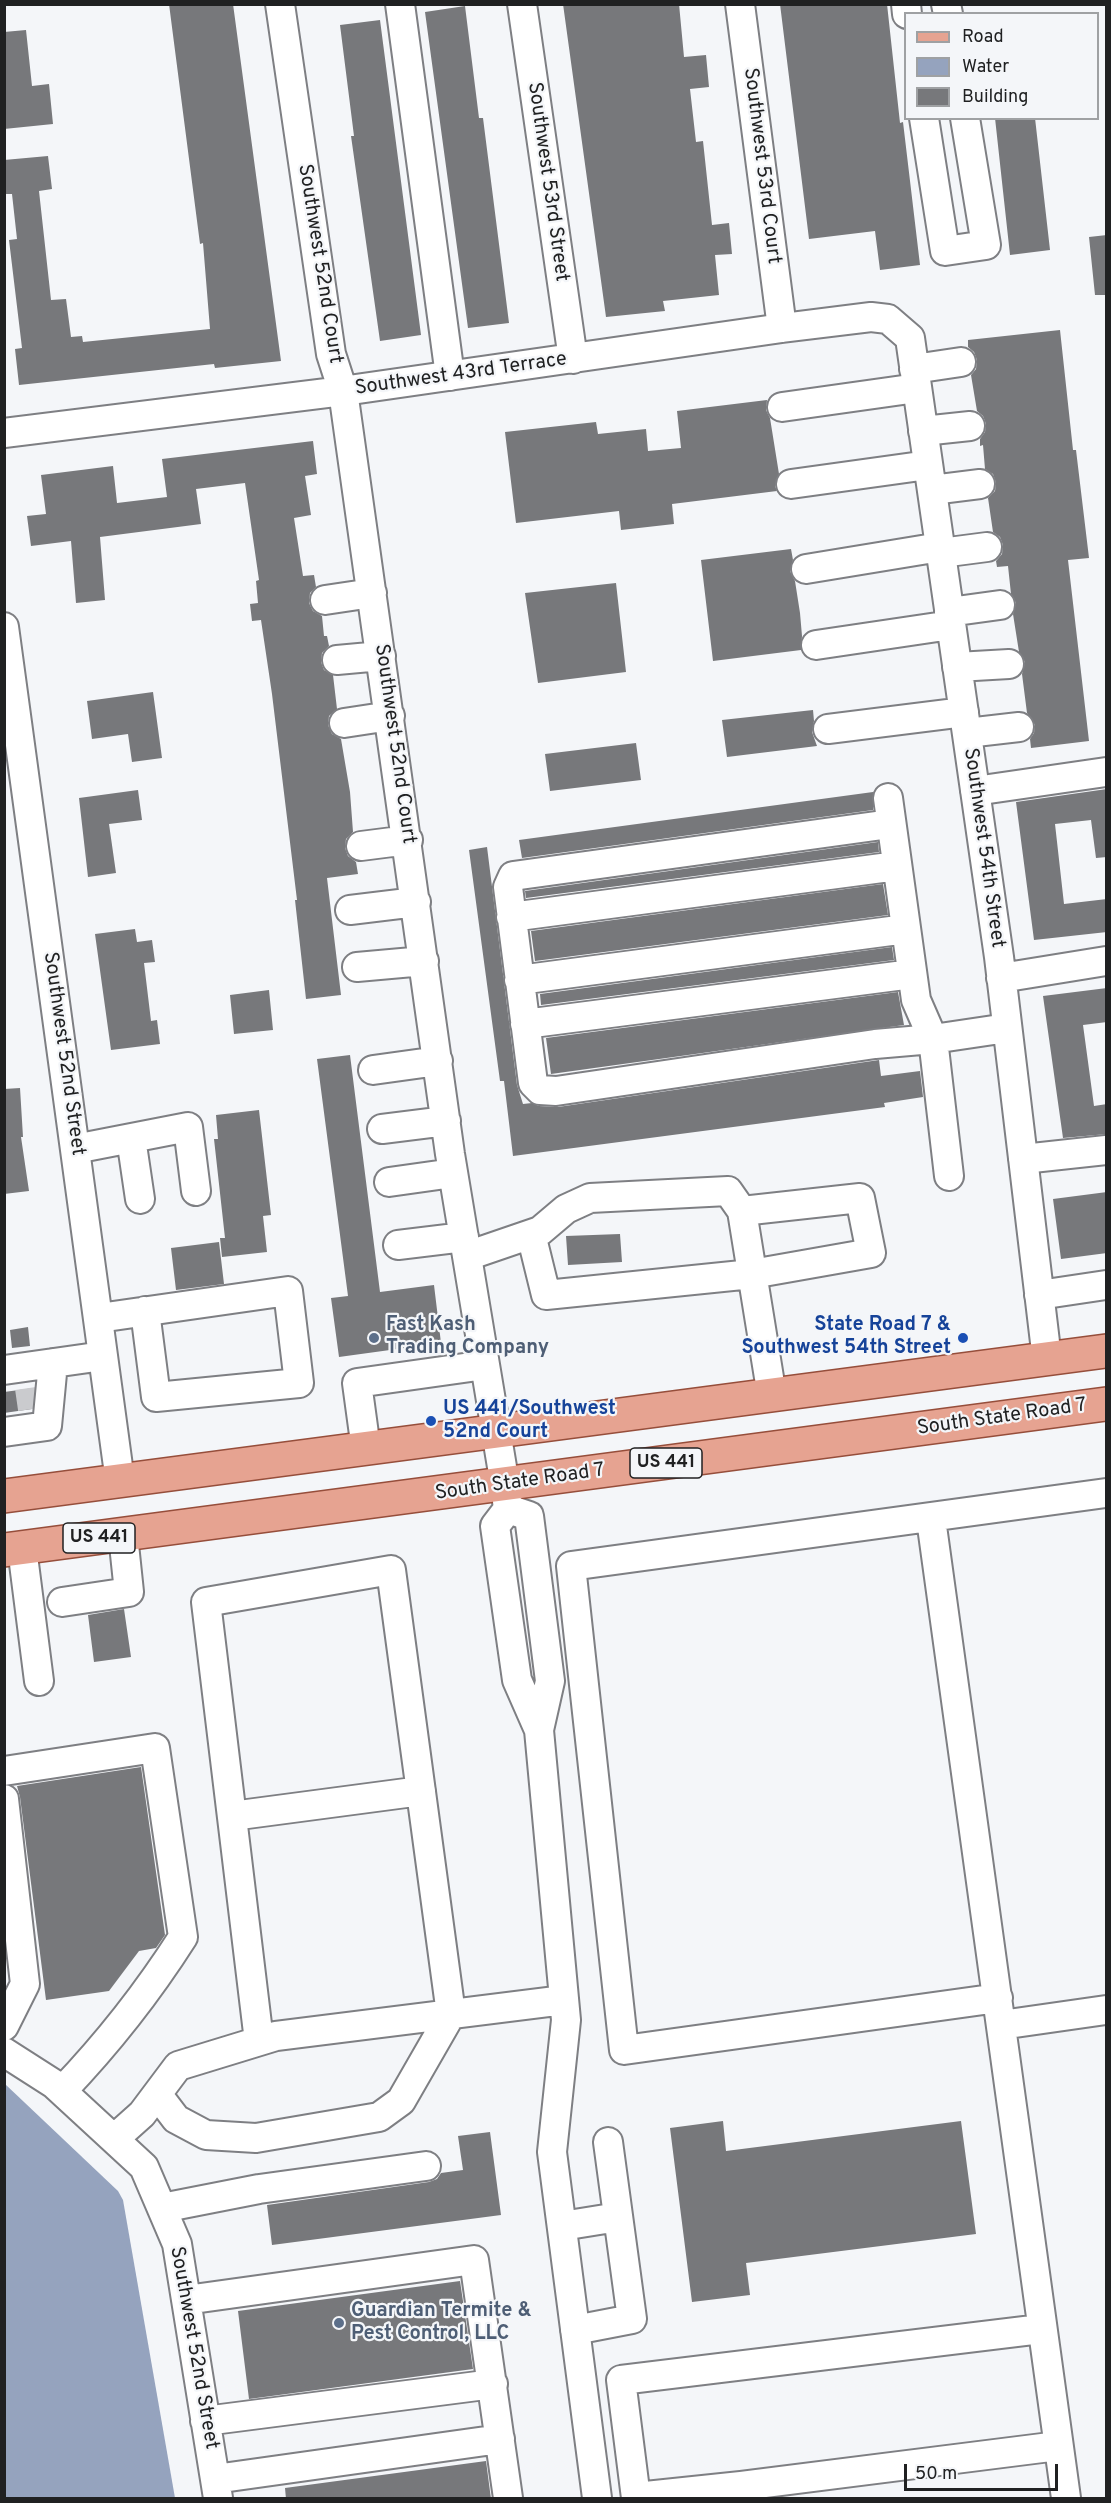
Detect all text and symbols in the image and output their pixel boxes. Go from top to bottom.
legend [904,12,1099,120]
text: Road [962,26,1004,49]
text: Water [962,56,1009,79]
street label: Southwest 53rd Court [737,67,785,265]
street label: Southwest 53rd Street [521,81,573,283]
text: Building [962,86,1028,109]
street label: Southwest 52nd Court [291,163,347,365]
street label: Southwest 43rd Terrace [354,348,568,402]
street label: Southwest 52nd Court [368,642,420,846]
street label: Southwest 54th Street [957,746,1009,950]
street label: Southwest 52nd Street [37,951,89,1157]
place label: Fast Kash Trading Company [386,1314,549,1361]
place label: State Road 7 & Southwest 54th Street [741,1314,951,1361]
marker: Fast Kash Trading Company [367,1331,381,1345]
marker: State Road 7 & Southwest 54th Street [956,1331,970,1345]
street label: South State Road 7 [916,1394,1088,1442]
place label: US 441/Southwest 52nd Court [443,1398,616,1445]
marker: US 441/Southwest 52nd Court [424,1414,438,1428]
road number: US 441 [630,1448,702,1478]
street label: South State Road 7 [434,1459,606,1507]
road number: US 441 [63,1523,135,1553]
street label: Southwest 52nd Street [163,2245,223,2451]
place label: Guardian Termite & Pest Control, LLC [351,2300,532,2347]
marker: Guardian Termite & Pest Control, LLC [332,2316,346,2330]
scale bar [907,2452,1062,2490]
text: 50 m [915,2463,957,2486]

